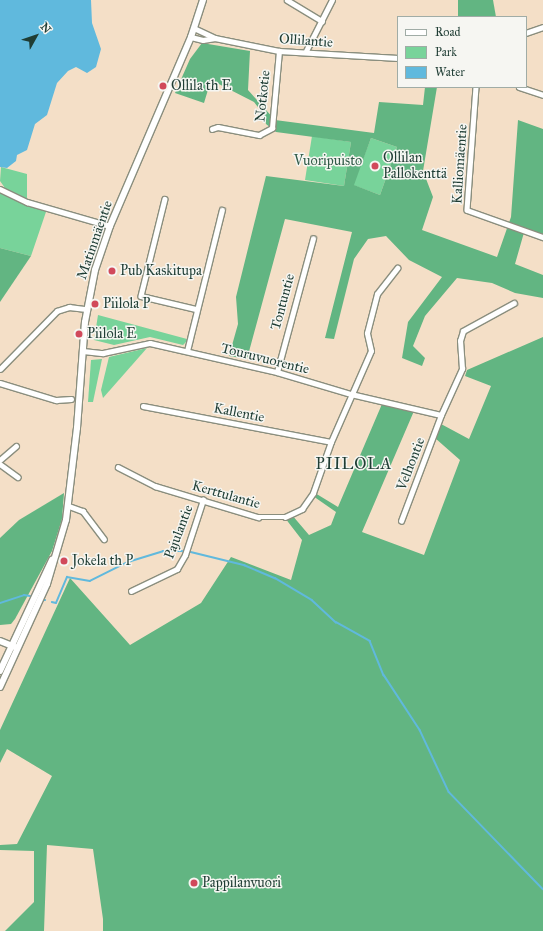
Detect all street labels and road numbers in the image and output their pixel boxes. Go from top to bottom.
street label: Ollilantie [279,31,333,51]
street label: Notkotie [252,69,274,123]
street label: Kalliomäentie [449,124,471,204]
street label: Matinmäentie [74,198,116,282]
street label: Tontuntie [267,272,299,332]
street label: Touruvuorentie [219,340,311,378]
street label: Kallentie [212,400,266,426]
street label: Velhontie [393,435,429,493]
street label: Kerttulantie [190,477,262,513]
street label: Pajulantie [161,503,197,561]

